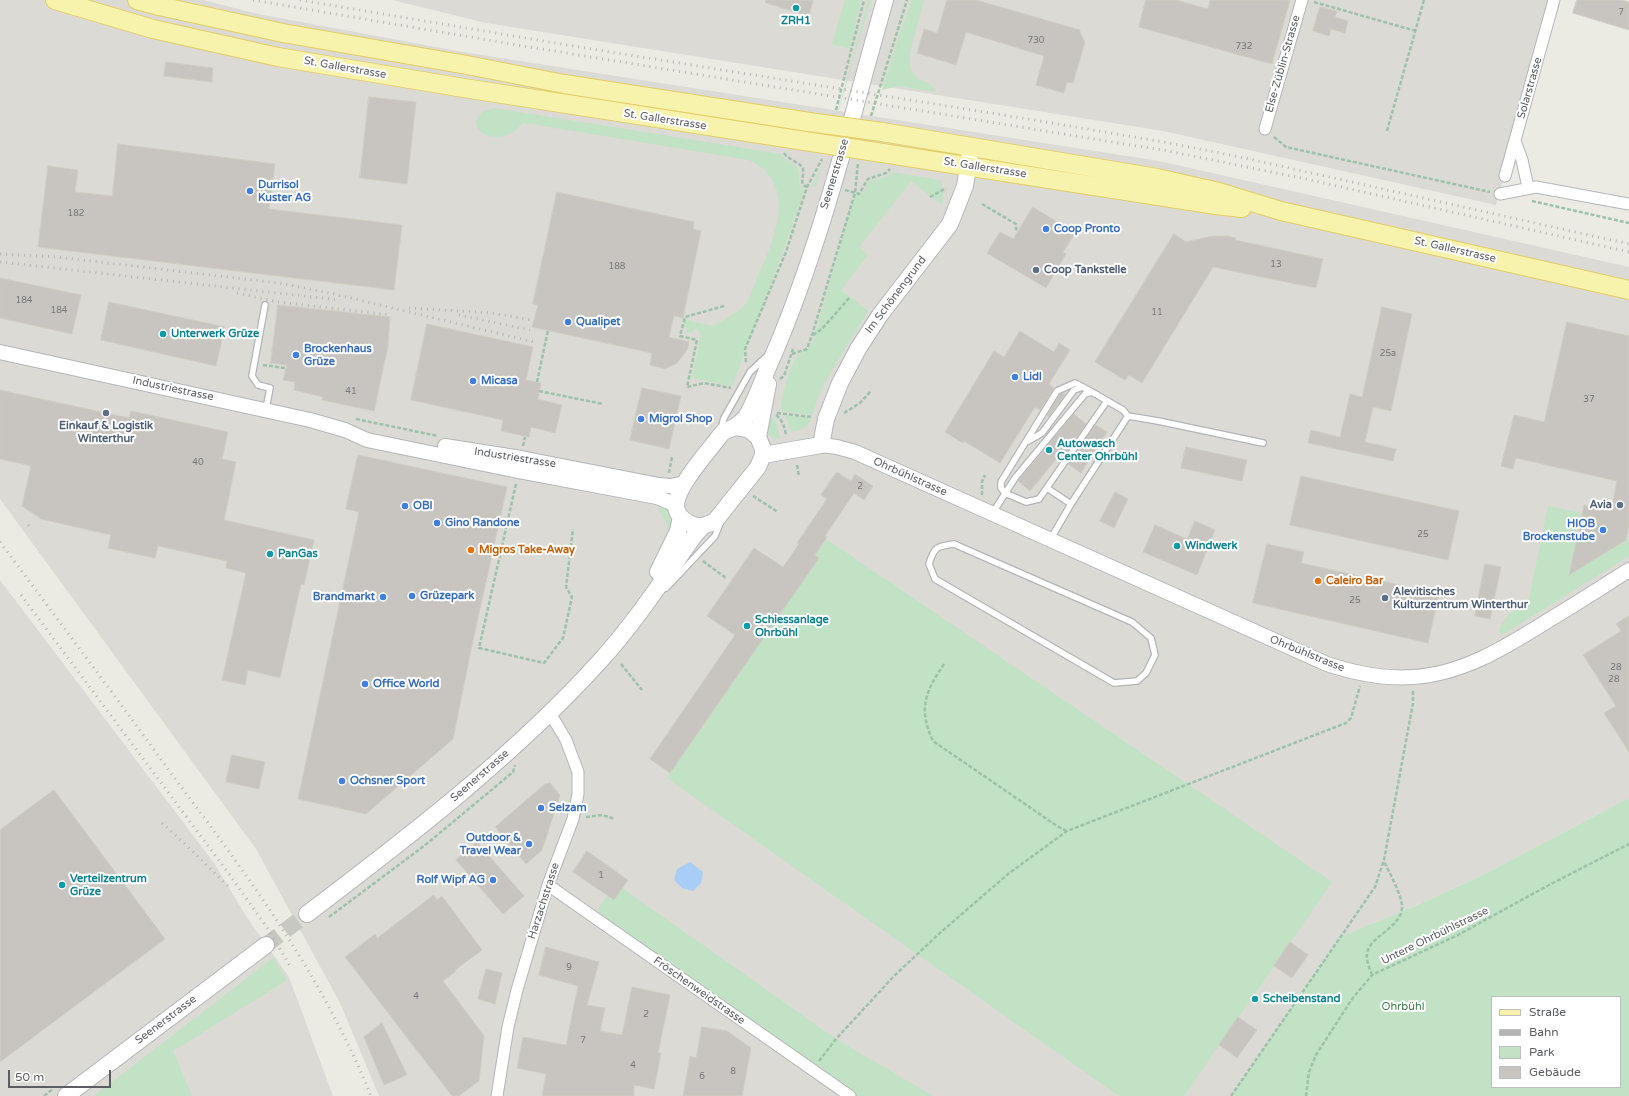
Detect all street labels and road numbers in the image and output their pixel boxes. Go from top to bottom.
street label: Else-Züblin-Strasse [1263,14,1303,114]
street label: St. Gallerstrasse [303,54,387,82]
street label: Solarstrasse [1515,56,1545,120]
street label: St. Gallerstrasse [623,107,707,133]
street label: Seenerstrasse [818,137,852,211]
street label: St. Gallerstrasse [943,155,1027,181]
street label: St. Gallerstrasse [1413,234,1497,266]
street label: Im Schönengrund [863,254,929,336]
street label: Industriestrasse [131,374,215,404]
street label: Industriestrasse [473,445,557,471]
street label: Ohrbühlstrasse [871,455,949,499]
street label: Ohrbühlstrasse [1268,633,1346,675]
street label: Seenerstrasse [448,747,512,805]
street label: Harzachstrasse [525,861,563,941]
street label: Untere Ohrbühlstrasse [1379,904,1491,968]
street label: Fröschenweidstrasse [651,954,747,1028]
street label: Seenerstrasse [133,993,199,1047]

